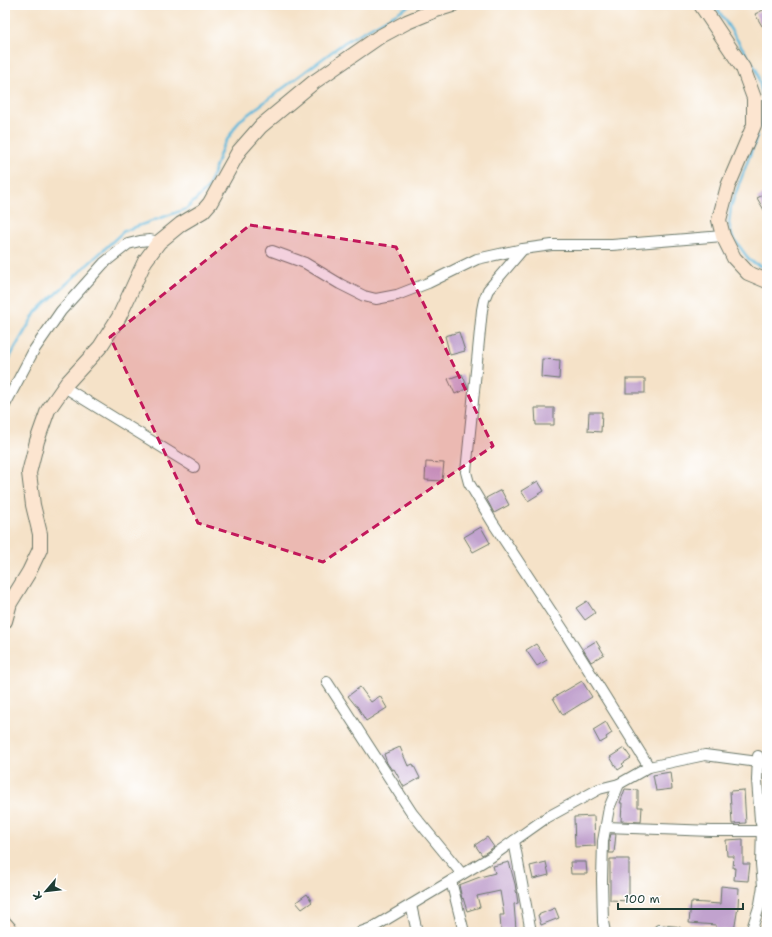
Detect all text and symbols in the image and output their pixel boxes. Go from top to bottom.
north arrow [26,871,66,911]
scale bar [618,885,743,911]
text: K [29,888,46,902]
text: 100 m [624,891,660,907]

